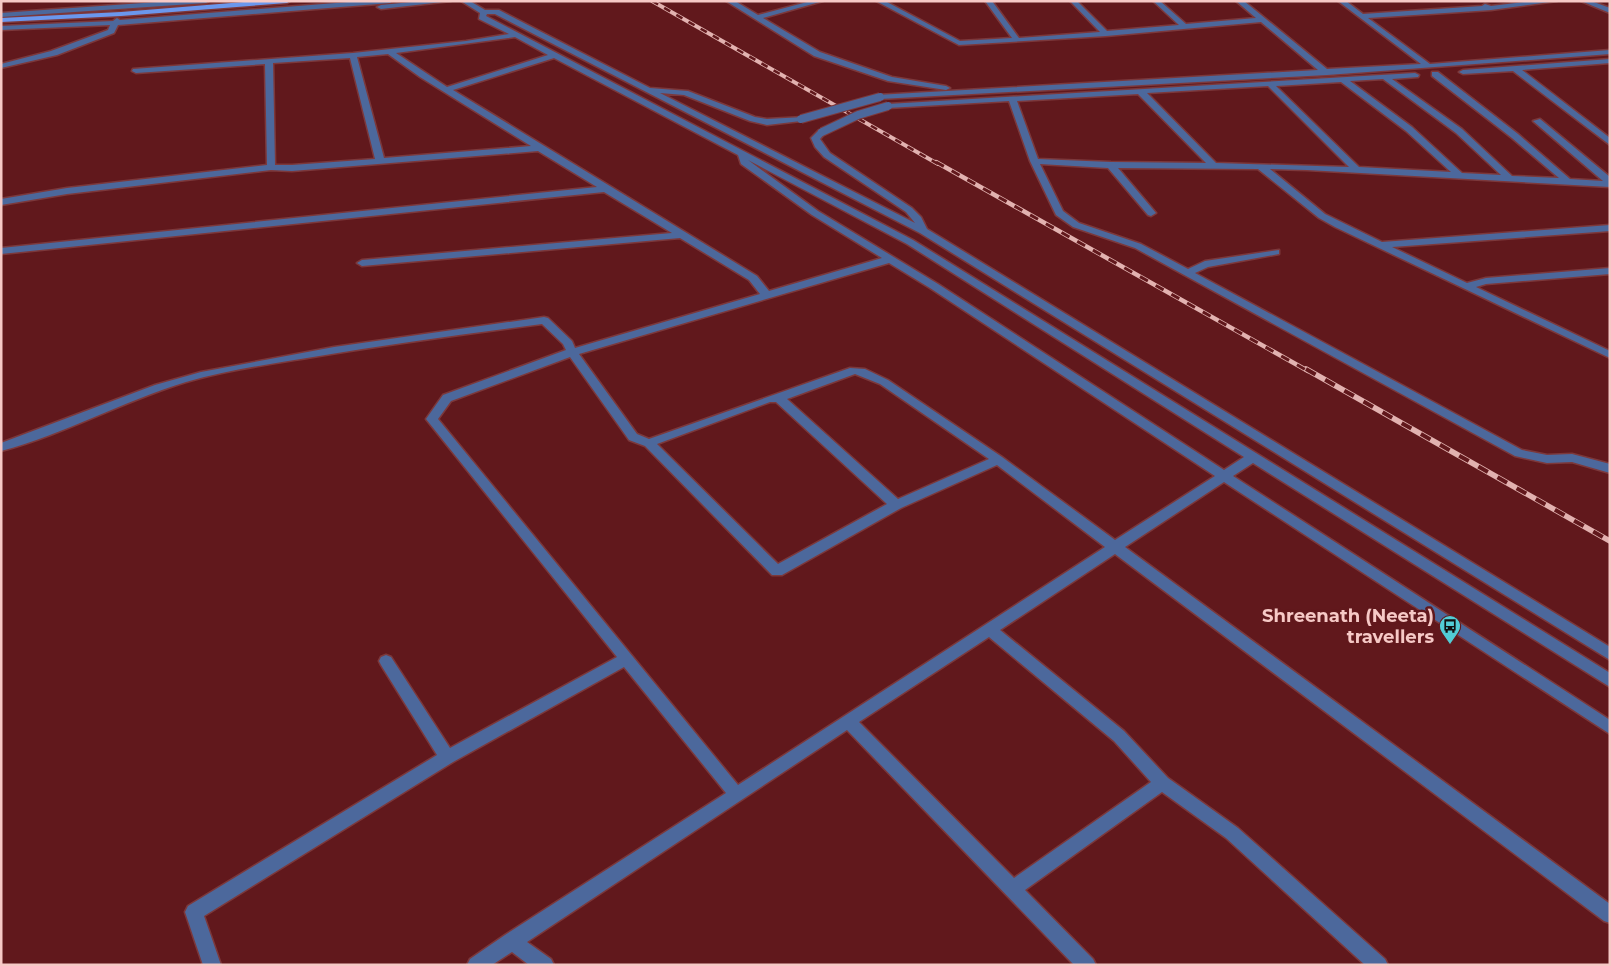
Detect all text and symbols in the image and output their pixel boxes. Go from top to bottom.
place label: Shreenath (Neeta) travellers [1262,605,1434,648]
bus stop icon: Shreenath (Neeta) travellers [1438,614,1462,645]

